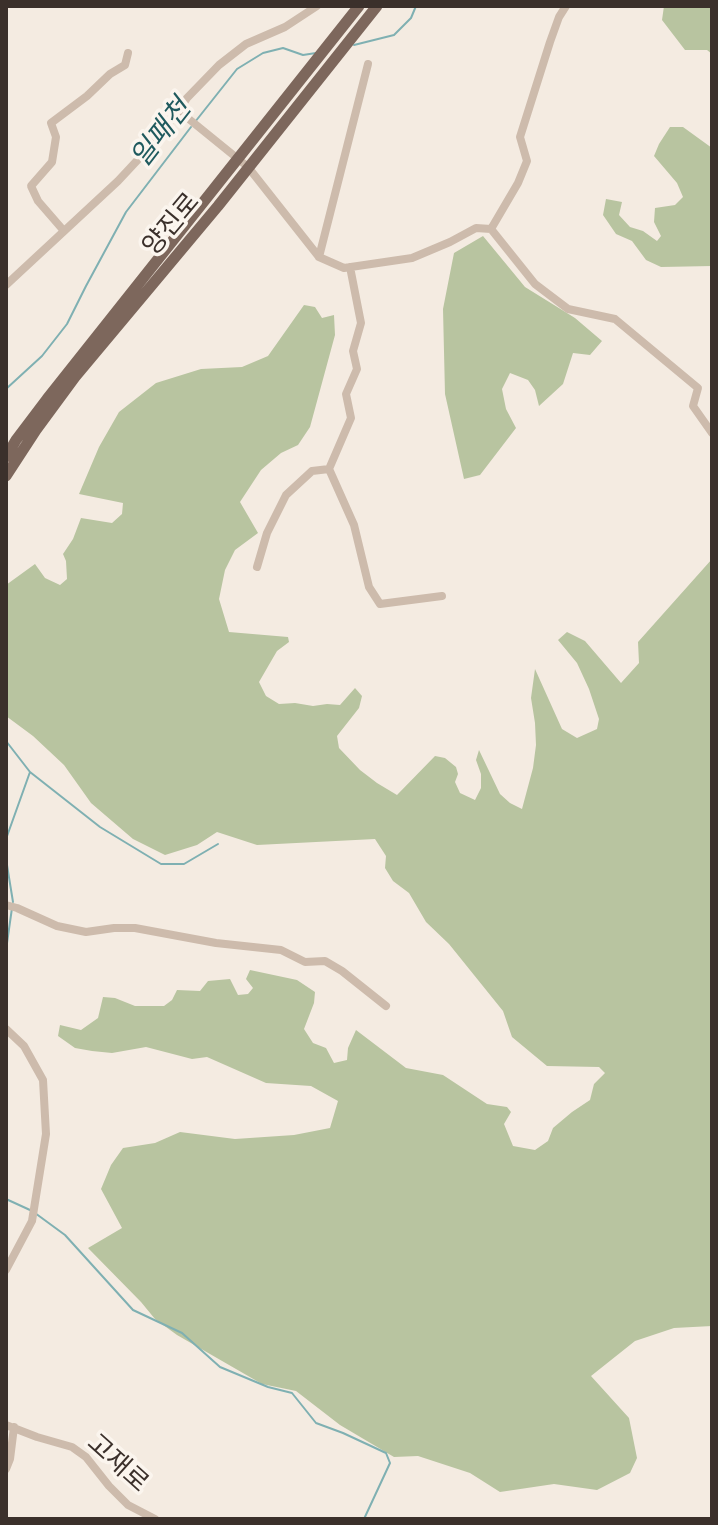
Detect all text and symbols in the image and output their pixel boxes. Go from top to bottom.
water label: 일패천 [125,93,199,175]
street label: 양진로 [137,187,207,263]
street label: 고재로 [80,1428,154,1500]

